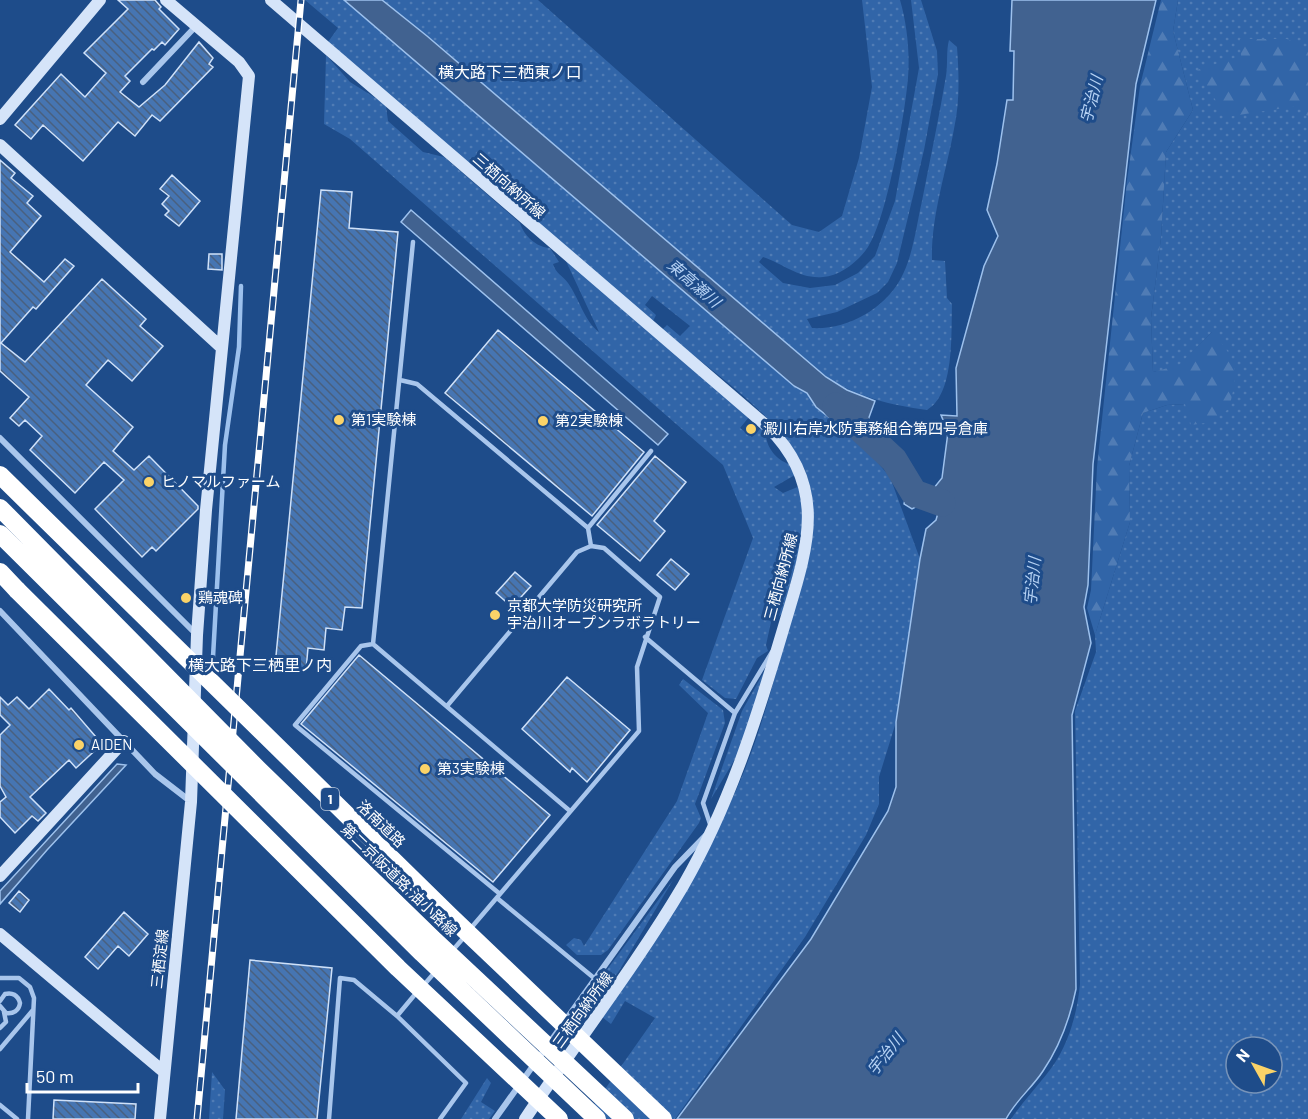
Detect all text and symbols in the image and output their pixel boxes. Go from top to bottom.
district label: 横大路下三栖東ノ口 [438,62,582,81]
water label: 宇治川 [1075,71,1106,124]
street label: 三栖向納所線 [470,149,550,222]
water label: 東高瀬川 [664,254,726,312]
place label: 第1実験棟 [351,410,416,428]
place label: 第2実験棟 [555,411,623,429]
marker: 第1実験棟 [332,413,346,427]
marker: 第2実験棟 [536,414,550,428]
place label: 澱川右岸水防事務組合第四号倉庫 [763,419,988,437]
marker: 澱川右岸水防事務組合第四号倉庫 [744,422,758,436]
place label: ヒノマルファーム [161,472,281,490]
marker: ヒノマルファーム [142,475,156,489]
street label: 三栖向納所線 [760,531,800,623]
water label: 宇治川 [1020,554,1044,606]
place label: 鶏魂碑 [198,588,243,606]
marker: 鶏魂碑 [179,591,193,605]
place label: 京都大学防災研究所 宇治川オープンラボラトリー [507,596,701,631]
marker: 京都大学防災研究所 宇治川オープンラボラトリー [488,608,502,622]
district label: 横大路下三栖里ノ内 [188,655,332,674]
place label: AIDEN [91,735,132,753]
marker: AIDEN [72,738,86,752]
place label: 第3実験棟 [437,759,505,777]
marker: 第3実験棟 [418,762,432,776]
road number: 1 [321,788,339,810]
street label: 洛南道路 [354,796,410,851]
street label: 第二京阪道路;油小路線 [338,819,462,939]
street label: 三栖淀線 [147,928,171,990]
street label: 三栖向納所線 [548,968,616,1051]
water label: 宇治川 [862,1027,908,1078]
north arrow [1224,1035,1284,1095]
text: N [1231,1045,1253,1065]
scale bar [27,1056,138,1094]
text: 50 m [36,1065,74,1087]

